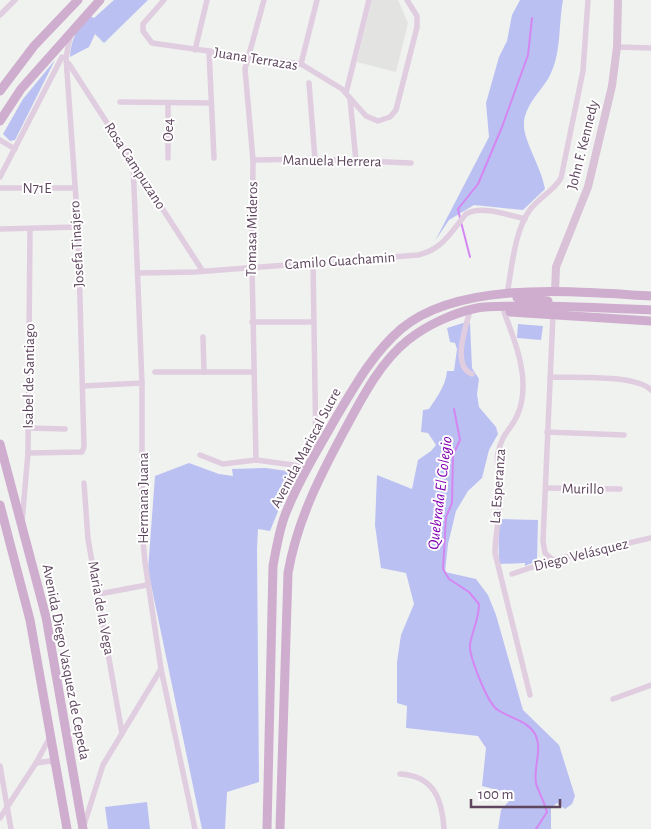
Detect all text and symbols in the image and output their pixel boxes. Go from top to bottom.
street label: Juana Terrazas [213,45,299,73]
street label: John F. Kennedy [565,98,602,191]
street label: Oe4 [161,118,176,142]
street label: Rosa Campuzano [101,120,169,212]
street label: Manuela Herrera [282,153,382,169]
street label: N71E [23,181,51,196]
street label: Tomasa Mideros [244,181,260,277]
street label: Josefa Tinajero [67,200,87,288]
street label: Camilo Guachamin [284,250,396,272]
street label: Isabel de Santiago [21,323,37,429]
street label: Avenida Mariscal Sucre [268,386,344,510]
water label: Quebrada El Colegio [425,435,456,551]
street label: La Esperanza [488,448,508,524]
street label: Hermana Juana [136,452,151,544]
street label: Murillo [562,481,604,497]
street label: Diego Velásquez [532,536,630,574]
street label: Maria de la Vega [85,560,117,656]
street label: Avenida Diego Vasquez de Cepeda [40,563,92,761]
scale bar [471,776,560,808]
text: 100 m [478,787,513,802]

